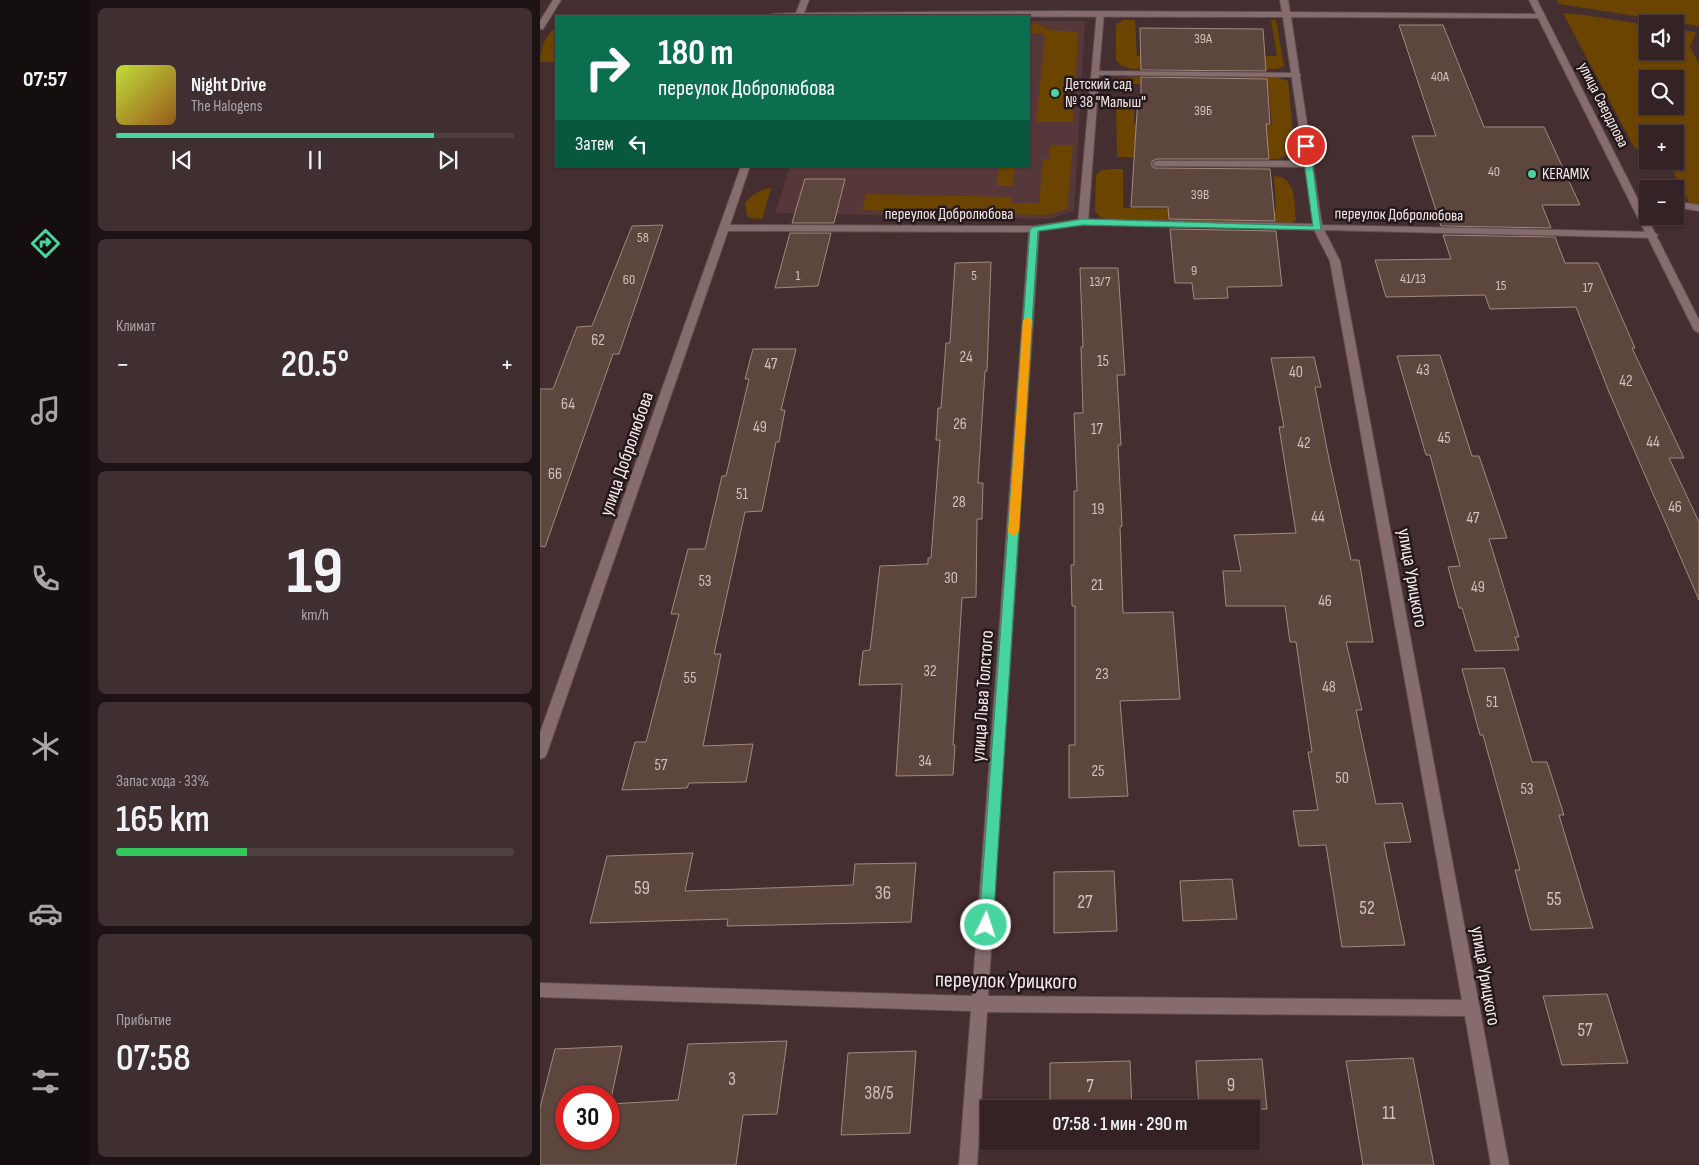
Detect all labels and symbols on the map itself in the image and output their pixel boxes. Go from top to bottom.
house number: 39А [1194,30,1213,47]
street label: улица Свердлова [1573,59,1633,151]
house number: 40А [1431,68,1450,85]
place label: Детский сад № 38 "Малыш" [1065,75,1146,112]
marker: Детский сад № 38 "Малыш" [1049,87,1061,99]
house number: 39Б [1194,102,1212,119]
pin [1285,125,1327,167]
house number: 40 [1488,163,1500,180]
place label: KERAMIX [1542,165,1590,184]
marker: KERAMIX [1526,168,1538,180]
house number: 39В [1191,186,1209,203]
street label: переулок Добролюбова [1334,204,1464,226]
street label: переулок Добролюбова [885,205,1013,224]
house number: 58 [637,229,649,246]
house number: 9 [1191,262,1197,279]
house number: 1 [796,267,801,284]
house number: 5 [971,267,977,284]
house number: 41/13 [1400,270,1426,287]
house number: 60 [623,271,635,288]
house number: 13/7 [1089,273,1111,290]
house number: 15 [1496,277,1507,294]
house number: 17 [1583,279,1594,296]
house number: 62 [591,331,605,350]
house number: 24 [959,348,973,367]
house number: 15 [1097,352,1109,371]
house number: 47 [765,355,778,374]
house number: 43 [1416,361,1430,380]
house number: 40 [1289,363,1303,382]
house number: 42 [1619,372,1633,391]
street label: улица Добролюбова [595,389,659,519]
house number: 64 [561,395,575,414]
house number: 26 [953,415,967,434]
house number: 49 [753,418,767,437]
house number: 17 [1091,420,1104,439]
house number: 45 [1437,429,1451,448]
house number: 44 [1646,433,1660,452]
house number: 42 [1297,434,1311,453]
house number: 66 [548,465,562,484]
house number: 51 [736,485,748,504]
house number: 28 [952,493,966,512]
house number: 46 [1668,498,1682,517]
house number: 19 [1092,500,1104,519]
house number: 44 [1311,508,1325,527]
house number: 47 [1467,509,1480,528]
street label: улица Урицкого [1392,527,1432,629]
house number: 30 [944,569,958,588]
house number: 53 [698,572,712,591]
house number: 21 [1091,576,1104,595]
house number: 49 [1471,578,1485,597]
house number: 46 [1318,592,1332,611]
street label: улица Льва Толстого [967,629,999,763]
house number: 32 [923,662,937,681]
house number: 23 [1095,665,1109,684]
house number: 55 [684,669,696,688]
house number: 48 [1322,678,1336,697]
house number: 51 [1486,693,1498,712]
house number: 34 [918,752,932,771]
house number: 57 [655,756,668,775]
house number: 25 [1091,762,1105,781]
house number: 50 [1335,769,1349,788]
house number: 53 [1520,780,1534,799]
house number: 59 [634,877,650,900]
house number: 36 [875,882,891,905]
house number: 55 [1546,888,1562,911]
house number: 27 [1077,891,1093,914]
house number: 52 [1359,897,1375,920]
position arrow [959,898,1011,950]
street label: улица Урицкого [1465,925,1505,1027]
street label: переулок Урицкого [935,966,1077,996]
house number: 57 [1577,1019,1593,1042]
house number: 3 [728,1068,736,1091]
house number: 9 [1227,1074,1235,1097]
house number: 7 [1086,1075,1094,1098]
house number: 38/5 [864,1082,894,1105]
speed limit sign: 30 [555,1085,620,1150]
house number: 11 [1382,1102,1396,1125]

